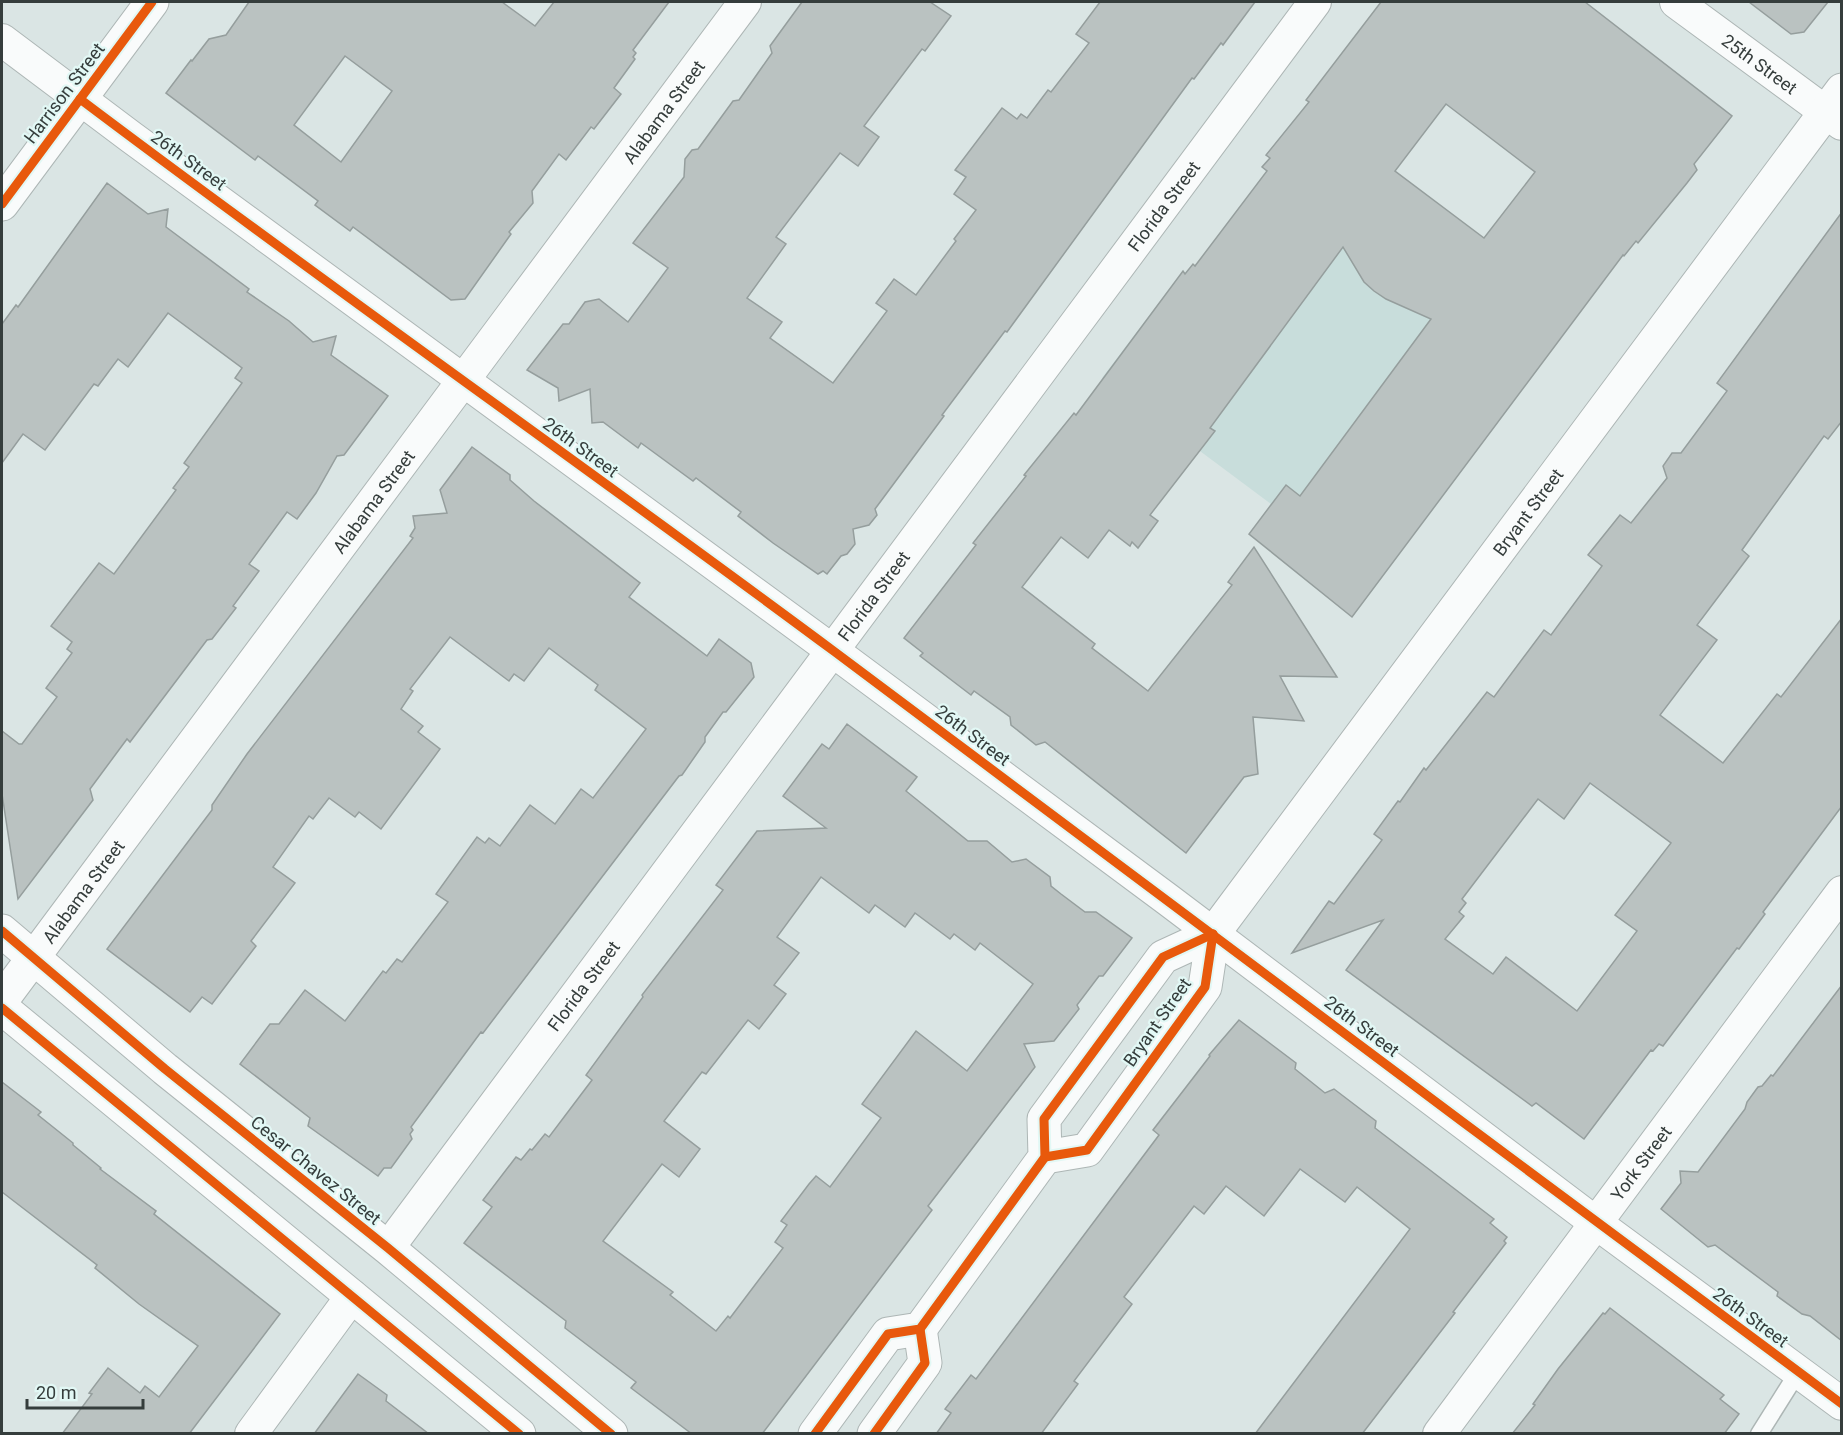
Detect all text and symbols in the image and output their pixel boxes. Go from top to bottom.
street label: 25th Street [1718,29,1802,98]
street label: Harrison Street [19,38,109,147]
street label: Alabama Street [618,56,709,167]
street label: 26th Street [147,126,231,194]
street label: Florida Street [1123,157,1204,255]
street label: 26th Street [539,413,623,481]
street label: Alabama Street [328,446,419,557]
street label: Bryant Street [1488,464,1567,560]
street label: Florida Street [833,546,914,645]
street label: 26th Street [932,700,1015,770]
street label: Alabama Street [38,835,128,947]
street label: Florida Street [543,936,624,1035]
street label: Bryant Street [1119,974,1195,1070]
street label: 26th Street [1321,991,1404,1061]
street label: Cesar Chavez Street [247,1111,385,1229]
street label: York Street [1606,1121,1675,1204]
street label: 26th Street [1709,1283,1793,1351]
scale bar [27,1372,142,1410]
text: 20 m [36,1382,76,1403]

